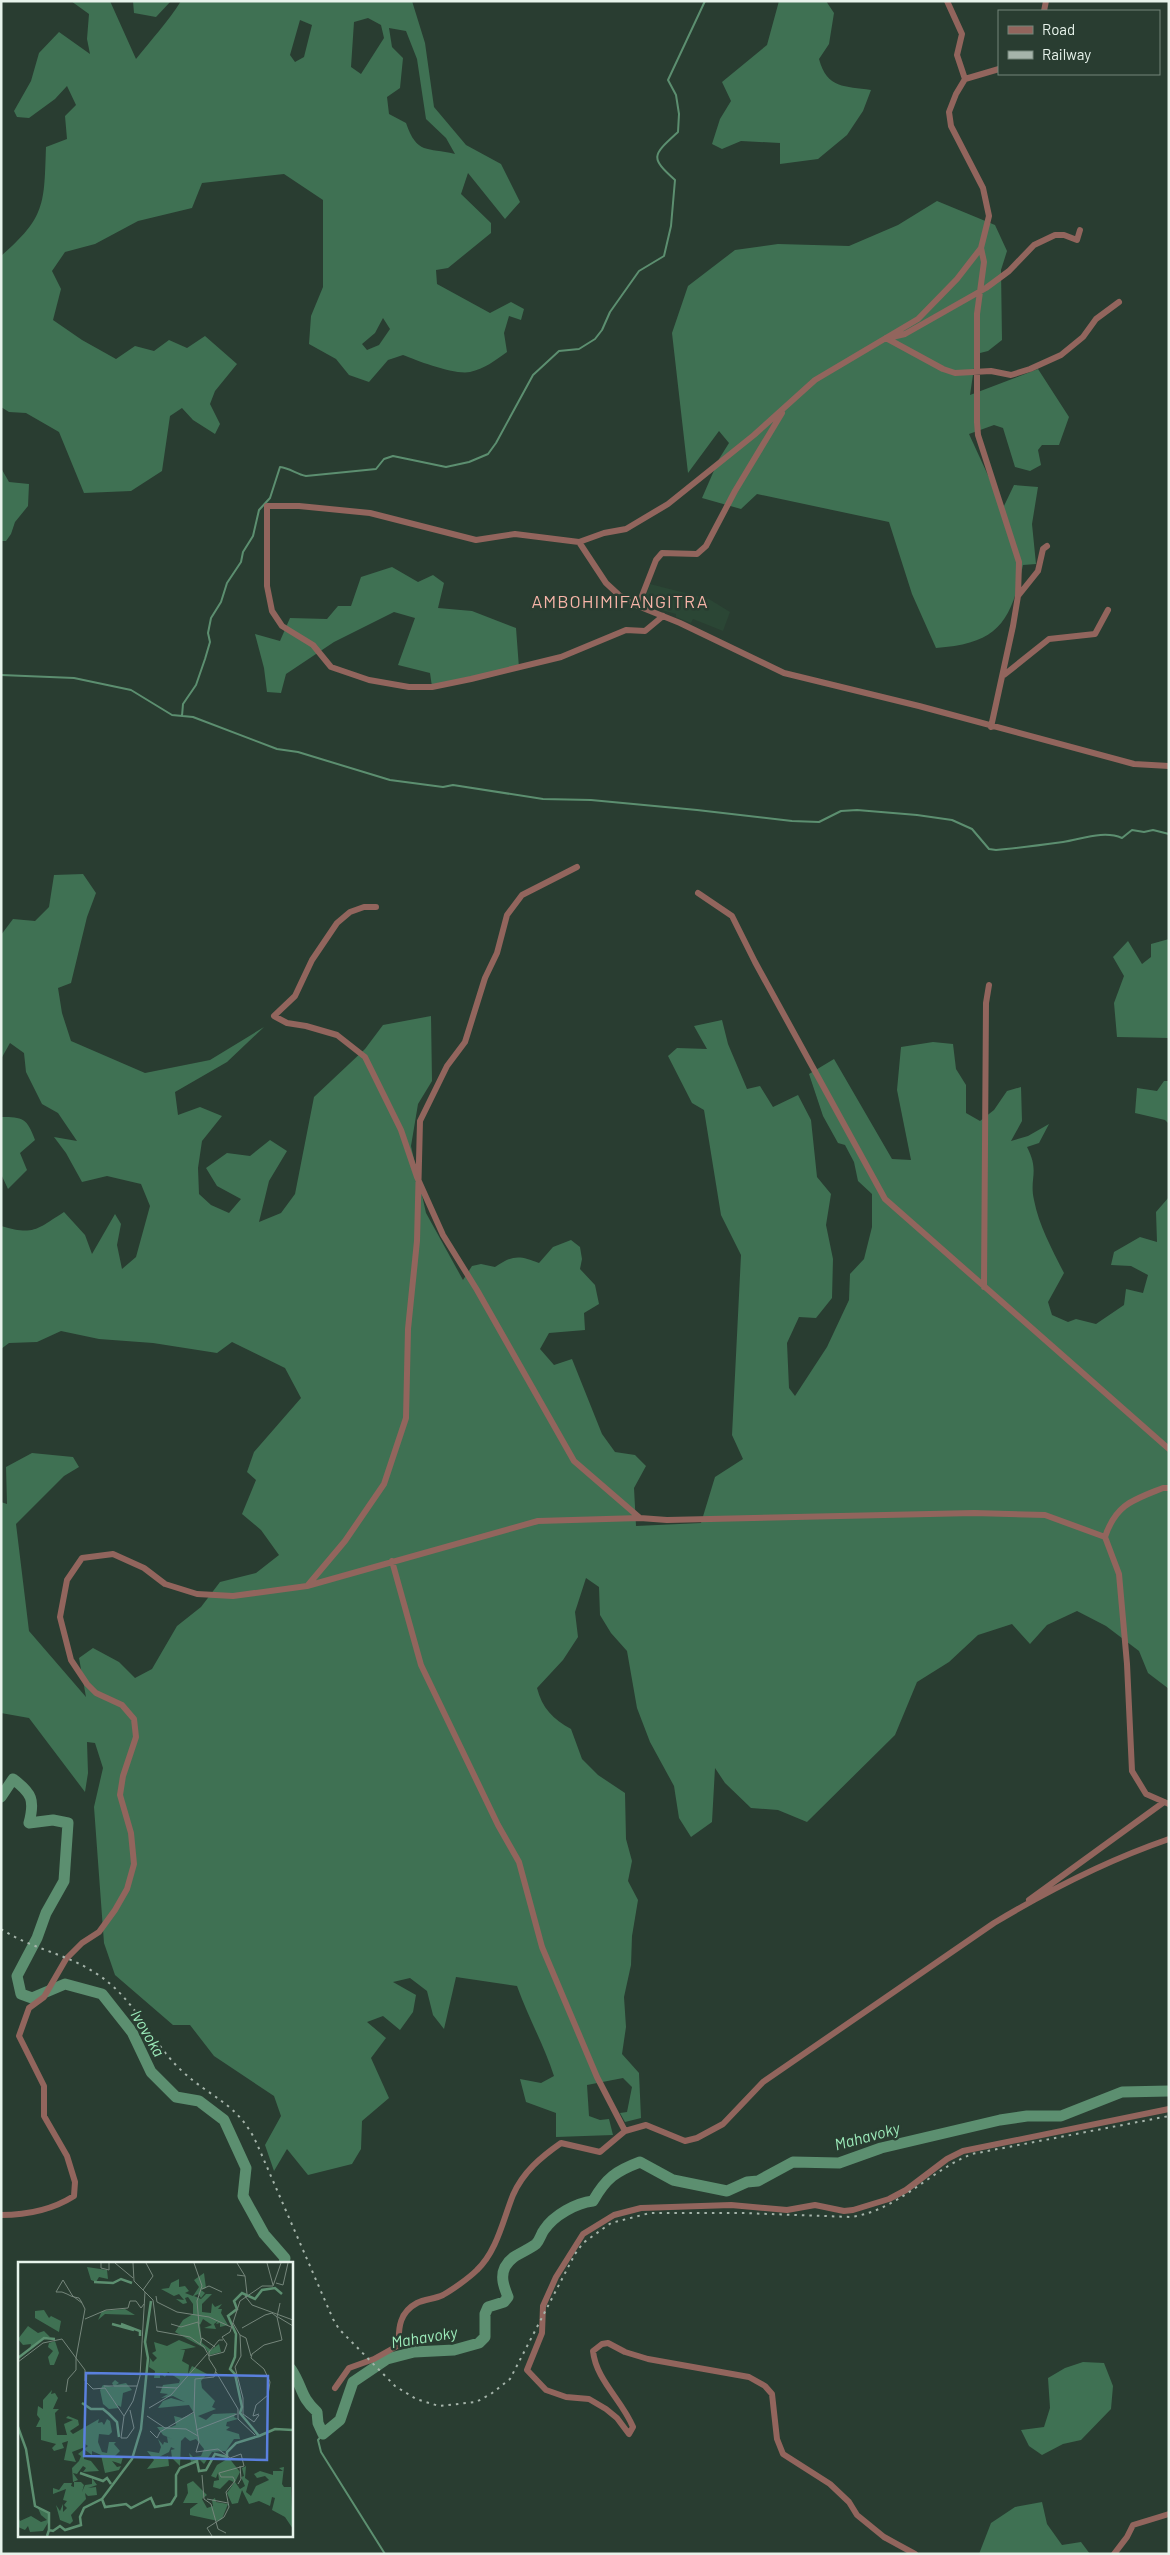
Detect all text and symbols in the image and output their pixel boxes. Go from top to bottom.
legend [998,10,1160,75]
text: Road [1042,20,1075,38]
text: Railway [1042,45,1091,63]
district label: AMBOHIMIFANGITRA [531,590,709,612]
water label: Ivovoka [127,2006,169,2060]
water label: Mahavoky [832,2117,902,2153]
inset map [18,2262,292,2538]
water label: Mahavoky [389,2322,459,2351]

